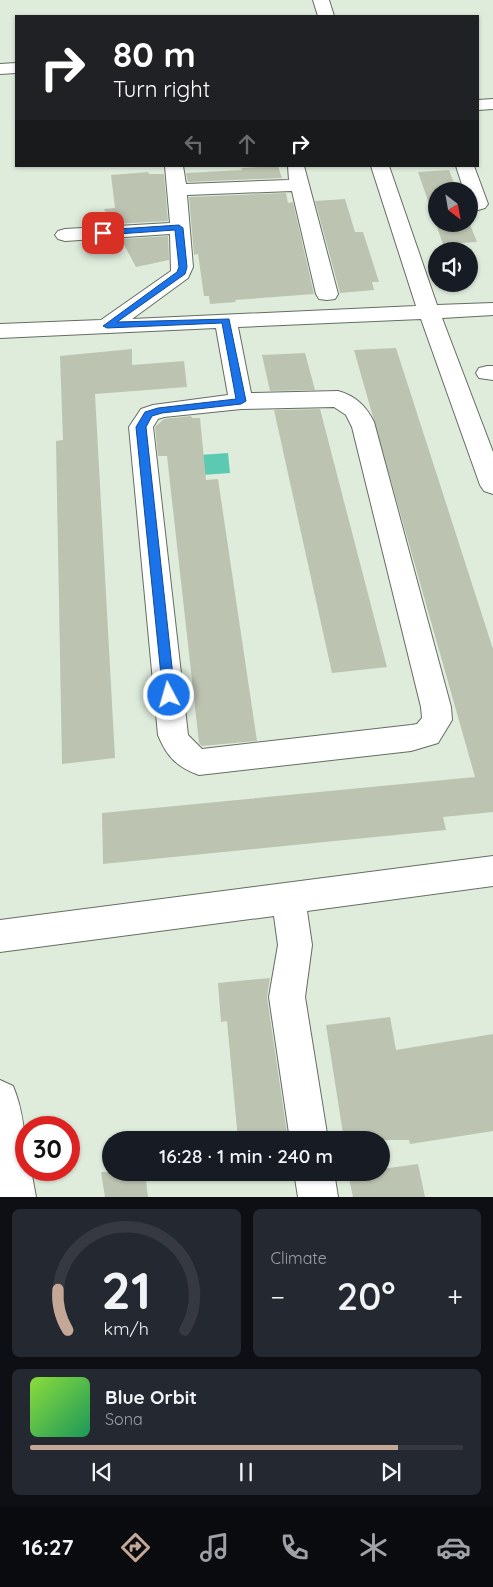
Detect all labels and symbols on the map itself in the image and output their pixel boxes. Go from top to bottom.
north arrow [428,182,478,232]
pin [82,212,124,254]
position arrow [142,668,194,720]
speed limit sign: 30 [15,1116,80,1181]

